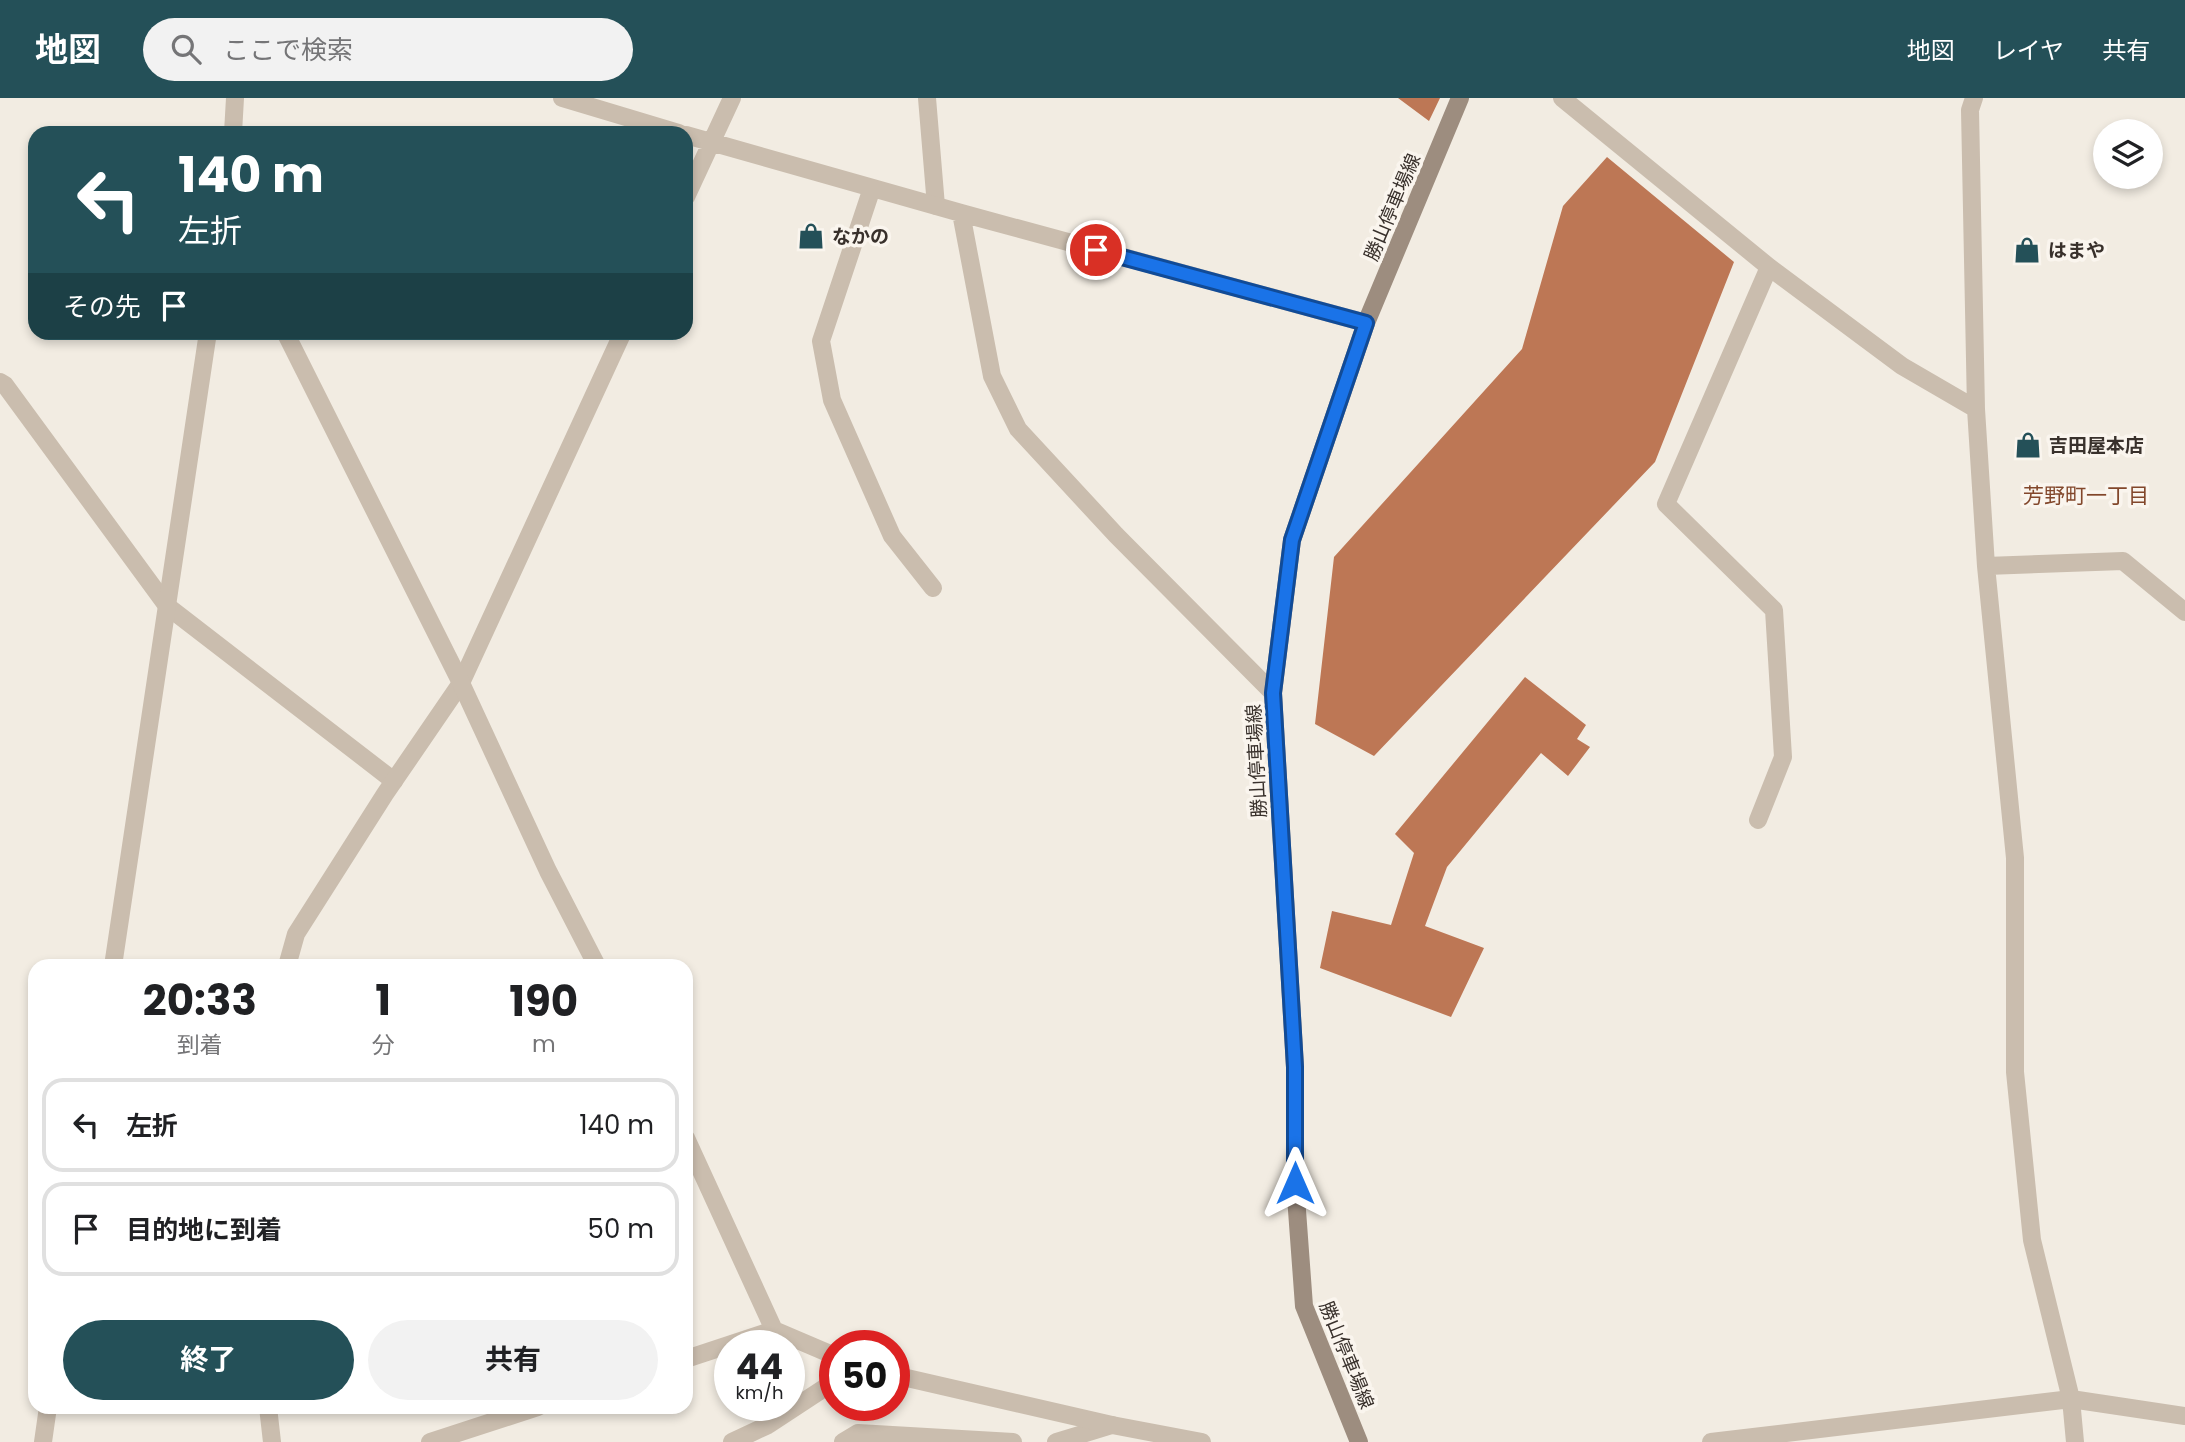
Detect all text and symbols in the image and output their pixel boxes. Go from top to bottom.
search box [143,18,633,81]
text: 地図 [35,26,101,73]
icon: search [167,30,205,68]
text: ここで検索 [223,32,353,68]
text: 地図 [1907,34,1955,67]
text: レイヤ [1993,34,2064,67]
text: 共有 [2102,34,2150,67]
map controls [2093,119,2163,189]
button: layers [2093,119,2163,189]
text: 140 m [178,141,324,209]
street label: 勝山停車場線 [1358,149,1427,265]
icon: left [63,154,154,245]
text: 左折 [178,208,242,253]
pin [1066,220,1126,280]
shop icon: なかの [796,221,826,251]
place label: なかの [832,223,889,250]
icon: arrive [1077,231,1115,269]
shop icon: はまや [2012,235,2042,265]
place label: はまや [2048,237,2105,264]
icon: arrive [155,287,193,325]
text: その先 [63,289,141,325]
shop icon: 吉田屋本店 [2013,430,2043,460]
place label: 吉田屋本店 [2049,432,2144,459]
district label: 芳野町一丁目 [2023,481,2149,510]
street label: 勝山停車場線 [1240,703,1273,819]
text: 20:33 [143,971,257,1030]
text: 1 [375,971,391,1030]
text: 190 [509,972,578,1031]
text: m [532,1028,556,1060]
text: 到着 [177,1029,223,1061]
text: 分 [372,1029,395,1061]
icon: left [67,1106,105,1144]
text: 140 m [579,1107,654,1143]
text: 左折 [126,1108,178,1144]
position arrow [1258,1146,1332,1220]
icon: arrive [67,1210,105,1248]
text: 50 m [588,1211,654,1247]
text: 目的地に到着 [126,1212,282,1248]
street label: 勝山停車場線 [1313,1297,1380,1413]
button: 終了 [63,1320,354,1400]
button: 共有 [368,1320,658,1400]
speed limit sign: 50 [819,1330,910,1421]
text: 44 [736,1342,783,1391]
text: km/h [736,1380,783,1405]

